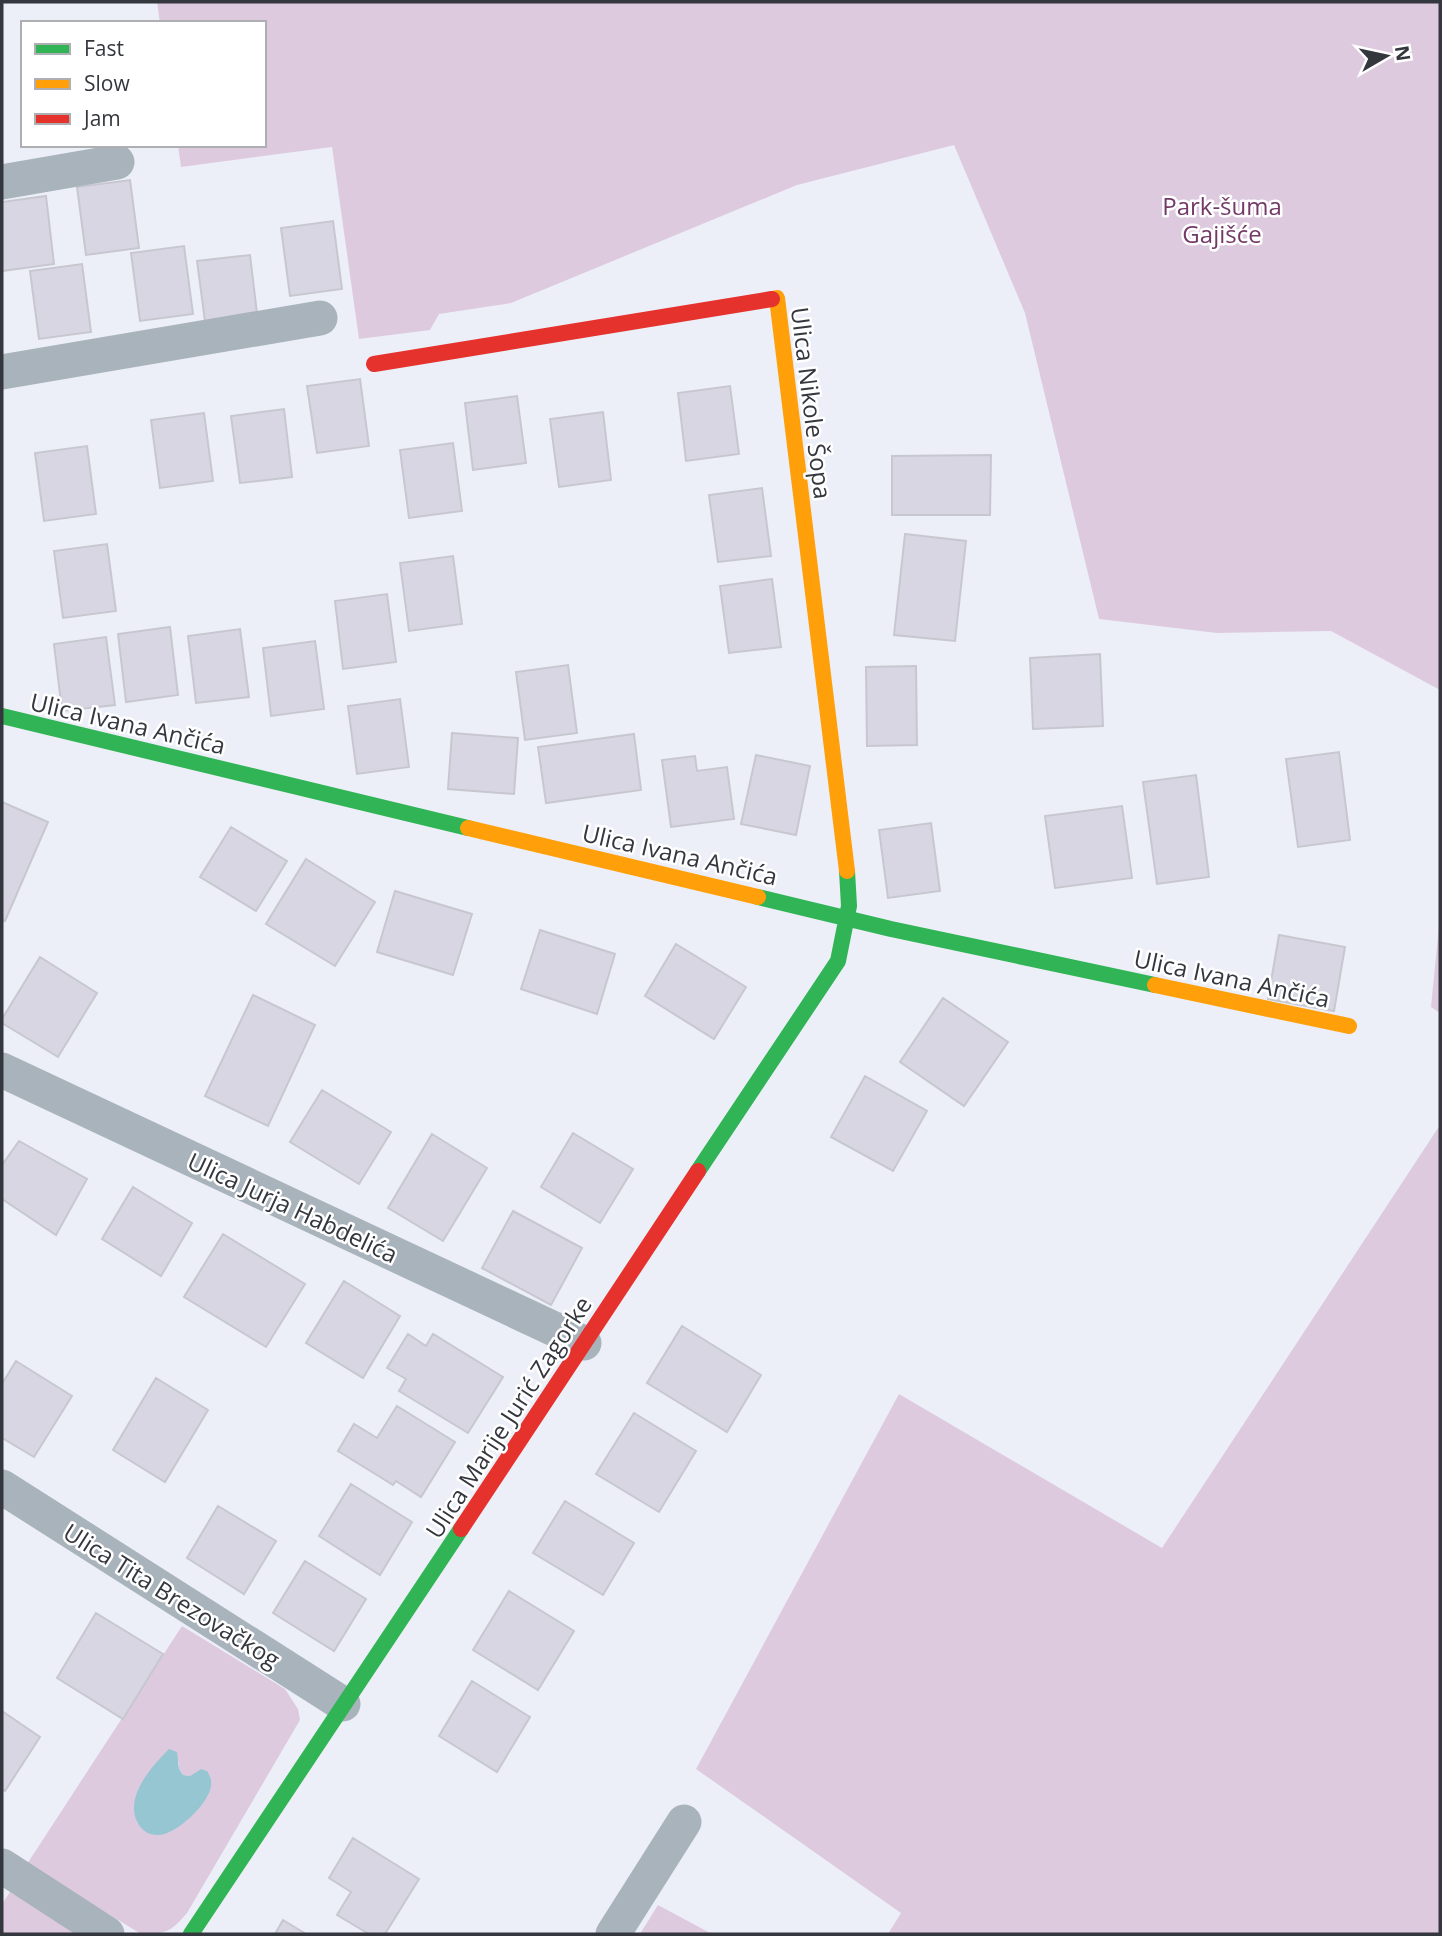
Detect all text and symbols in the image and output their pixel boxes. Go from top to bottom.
legend [21,21,266,147]
north arrow [1351,21,1421,91]
text: Fast [84,34,124,62]
text: N [1389,44,1417,63]
text: Slow [84,69,130,97]
text: Jam [82,104,121,132]
park label: Park-šuma Gajišće [1162,189,1282,250]
street label: Ulica Nikole Šopa [784,305,840,501]
street label: Ulica Ivana Ančića [27,685,229,761]
street label: Ulica Ivana Ančića [579,816,781,892]
street label: Ulica Ivana Ančića [1131,941,1333,1015]
street label: Ulica Jurja Habdelića [183,1144,403,1270]
street label: Ulica Marije Jurić Zagorke [417,1290,599,1544]
street label: Ulica Tita Brezovačkog [57,1515,287,1675]

